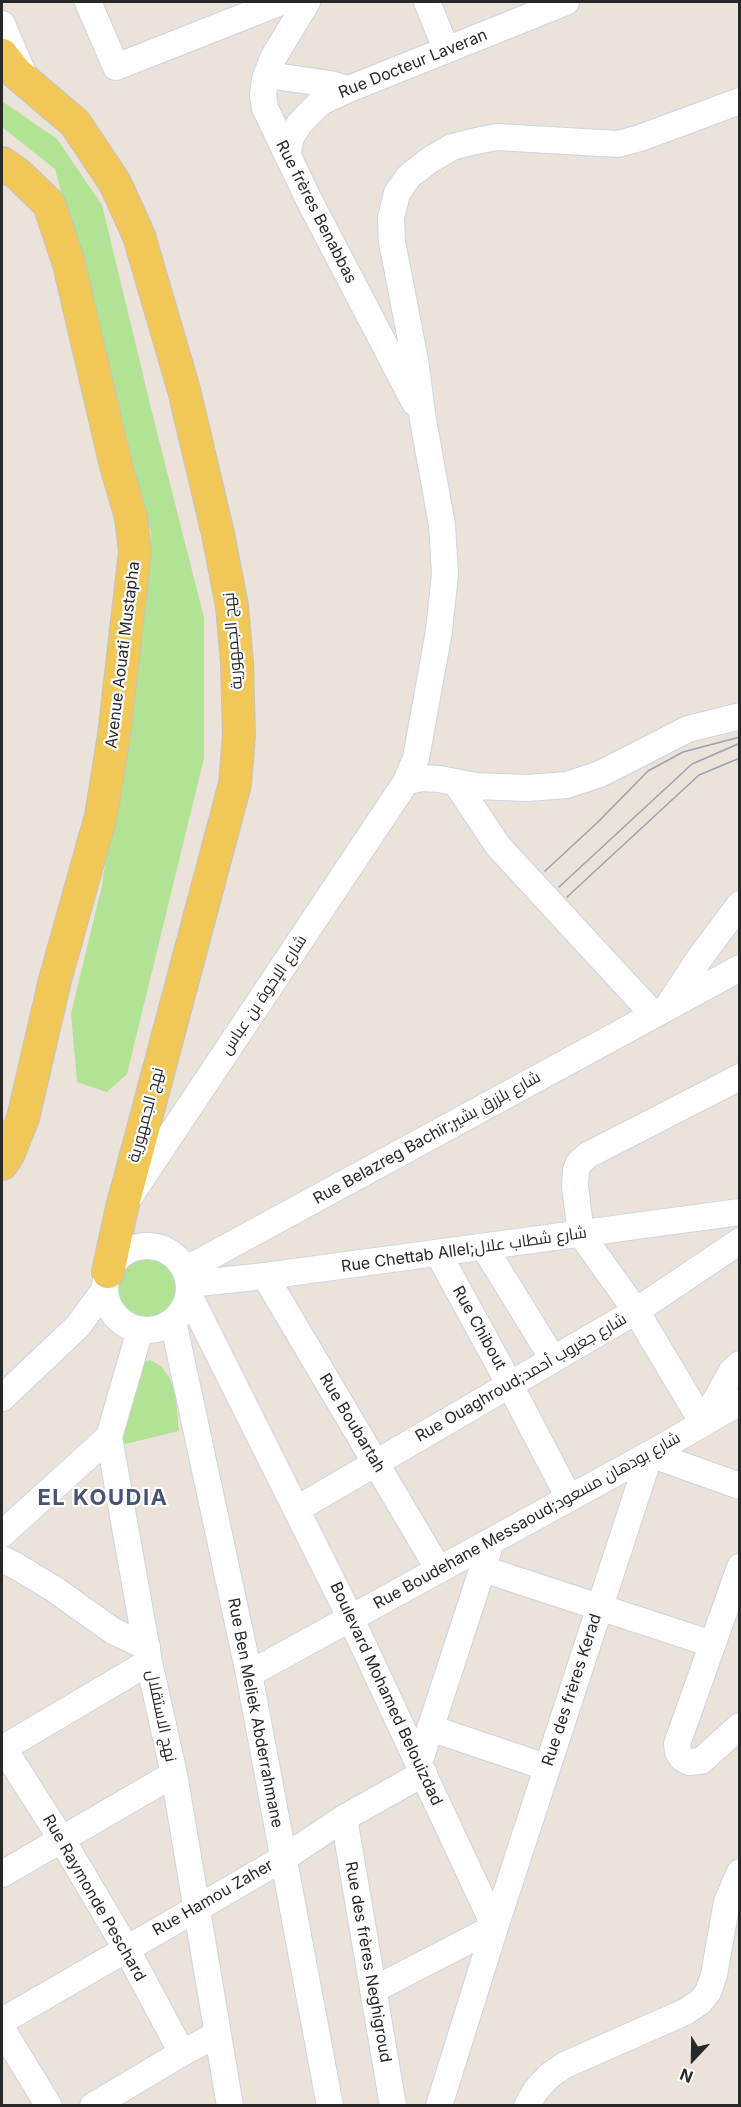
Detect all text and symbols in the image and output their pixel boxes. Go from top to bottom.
street label: Rue Docteur Laveran [336,25,490,103]
street label: Rue frères Benabbas [272,137,360,287]
street label: Avenue Aouati Mustapha [102,560,144,750]
street label: نهج الجمهورية [219,592,247,690]
street label: شارع الإخوة بن عباس [217,931,311,1059]
street label: نهج الجمهورية [124,1065,168,1165]
street label: Rue Belazreg Bachir;شارع بلزرق بشير [310,1067,544,1209]
street label: Rue Chettab Allel;شارع شطاب علال [340,1223,588,1277]
street label: Rue Chibout [448,1283,510,1373]
street label: Rue Ouaghroud;شارع جغروب أحمد [412,1310,630,1446]
street label: Rue Boubartah [315,1370,389,1476]
street label: Rue Boudehane Messaoud;شارع بودهان مسعود [370,1428,684,1614]
district label: EL KOUDIA [38,1485,168,1511]
street label: Boulevard Mohamed Belouizdad [326,1579,446,1809]
street label: Rue Ben Meliek Abderrahmane [223,1596,287,1830]
street label: Rue des frères Kerad [538,1611,606,1769]
street label: نهج الاستقلال [142,1668,180,1764]
street label: Rue Raymonde Peschard [38,1811,150,1985]
street label: Rue Hamou Zaher [149,1856,277,1940]
street label: Rue des frères Neghigroud [341,1860,395,2064]
north arrow [663,2029,723,2089]
text: N [677,2064,696,2087]

